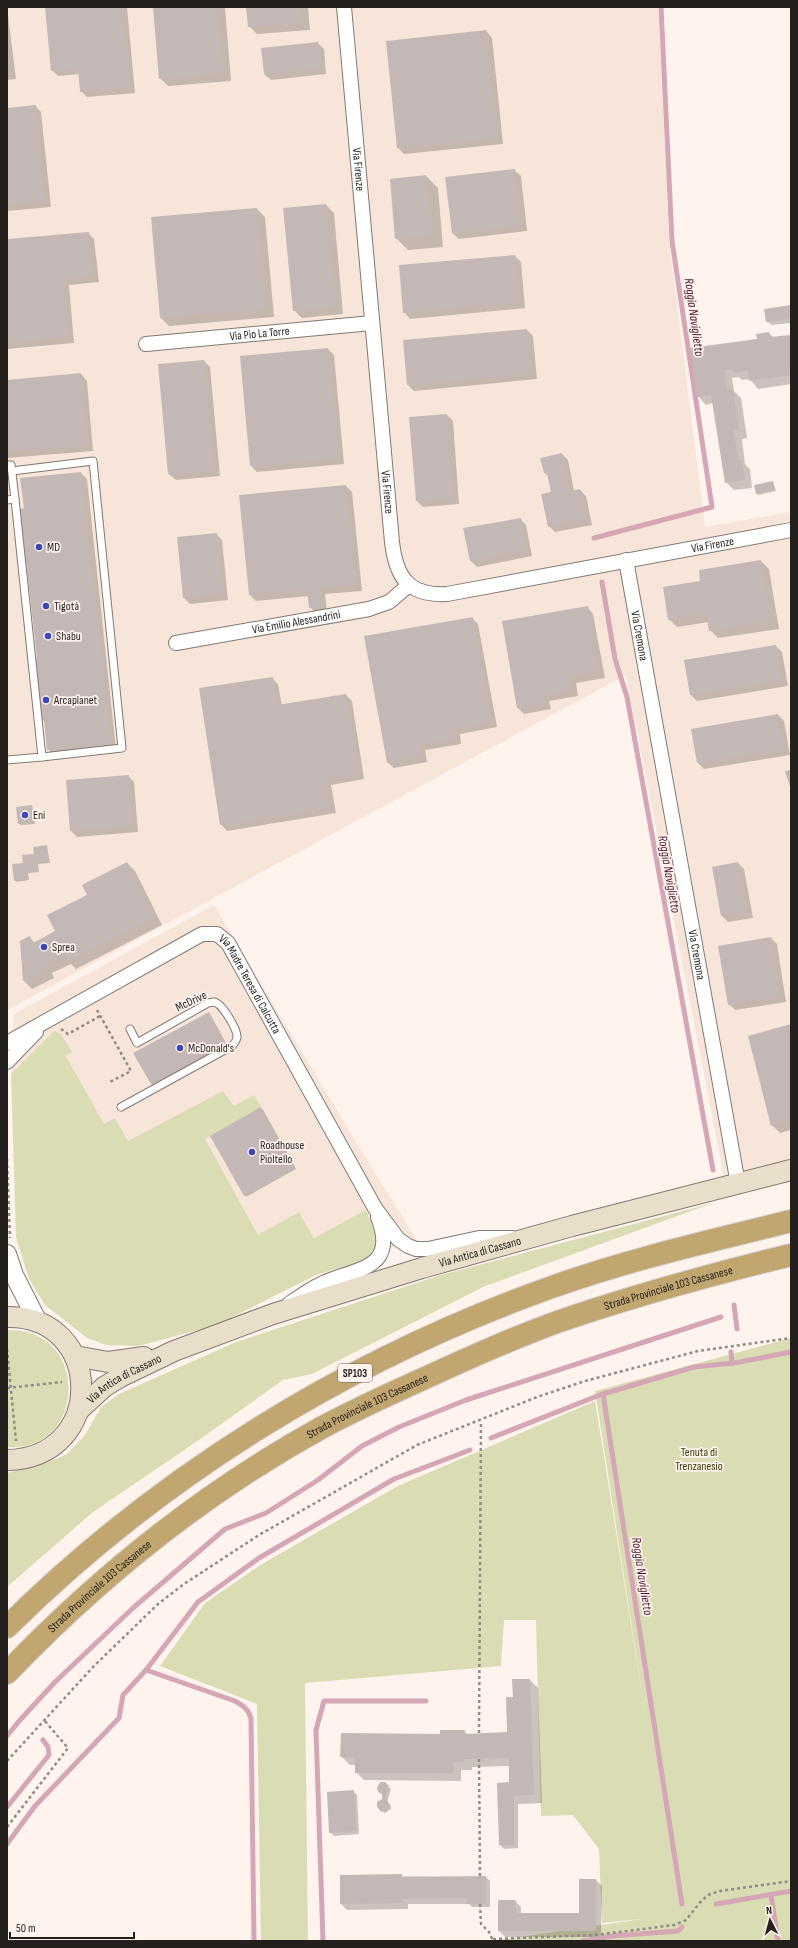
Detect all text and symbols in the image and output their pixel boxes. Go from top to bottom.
street label: Via Firenze [349,147,367,192]
water label: Roggia Naviglietto [681,277,708,358]
street label: Via Pio La Torre [229,324,290,344]
street label: Via Firenze [378,470,396,515]
street label: Via Firenze [690,534,735,556]
place label: MD [47,540,60,555]
marker: MD [34,542,44,552]
place label: Tigotà [54,599,79,614]
marker: Tigotà [41,601,51,611]
street label: Via Emilio Alessandrini [251,607,342,637]
street label: Via Cremona [627,610,651,662]
place label: Shabu [56,629,81,644]
marker: Shabu [43,631,53,641]
place label: Arcaplanet [53,693,98,708]
marker: Arcaplanet [41,695,51,705]
place label: Eni [33,808,45,823]
marker: Eni [20,810,30,820]
water label: Roggia Naviglietto [654,834,684,915]
street label: Via Cremona [685,929,708,981]
street label: Via Madre Teresa di Calcutta [215,931,284,1037]
place label: Sprea [52,940,75,955]
marker: Sprea [39,942,49,952]
street label: McDrive [173,988,209,1015]
place label: McDonald's [188,1041,234,1056]
marker: McDonald's [175,1043,185,1053]
place label: Roadhouse Pioltello [260,1138,304,1167]
marker: Roadhouse Pioltello [247,1147,257,1157]
street label: Via Antica di Cassano [437,1234,523,1271]
street label: Strada Provinciale 103 Cassanese [602,1263,735,1314]
street label: Via Antica di Cassano [84,1351,164,1407]
road number: SP103 [338,1364,372,1382]
street label: Strada Provinciale 103 Cassanese [304,1371,431,1442]
park label: Tenuta di Trenzanesio [675,1445,723,1474]
water label: Roggia Naviglietto [628,1536,656,1617]
street label: Strada Provinciale 103 Cassanese [45,1537,155,1636]
north arrow [750,1900,790,1940]
text: N [765,1904,773,1917]
scale bar [10,1914,134,1940]
text: 50 m [16,1921,36,1936]

